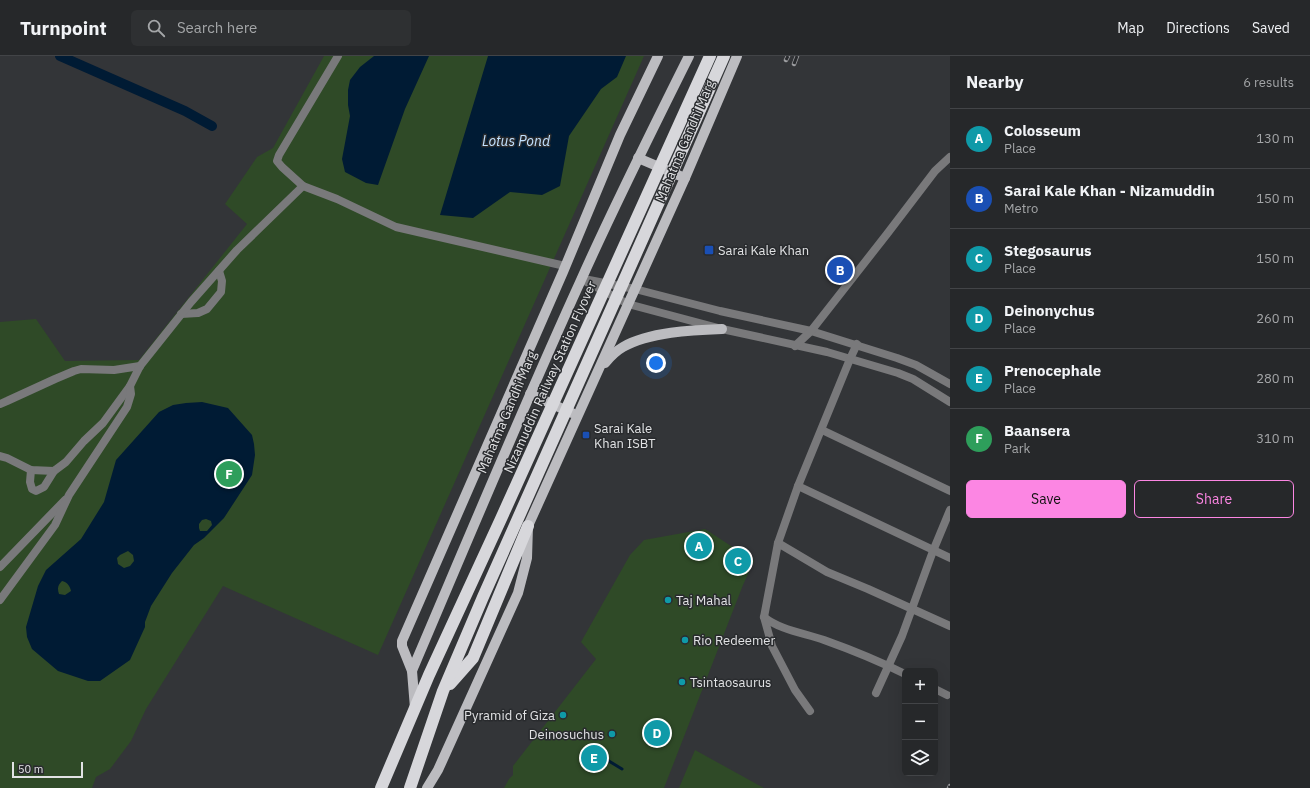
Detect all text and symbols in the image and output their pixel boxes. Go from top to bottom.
search box [131,10,411,46]
text: Turnpoint [20,16,107,40]
icon: search [145,17,167,39]
text: Search here [177,18,257,37]
text: Map [1117,19,1144,37]
text: Directions [1166,19,1230,37]
text: Saved [1252,19,1290,37]
text: Nearby [966,71,1024,93]
text: 6 results [1243,74,1294,91]
street label: Mahatma Gandhi Marg [652,77,719,205]
text: Colosseum [1004,121,1081,140]
text: A [975,130,983,147]
text: 130 m [1256,130,1294,147]
water label: Lotus Pond [482,132,551,150]
text: Place [1004,140,1036,157]
text: Sarai Kale Khan - Nizamuddin [1004,181,1215,200]
text: B [975,190,983,207]
text: 150 m [1256,190,1294,207]
text: Metro [1004,200,1038,217]
text: Stegosaurus [1004,241,1092,260]
place label: Sarai Kale Khan [718,242,809,259]
marker: Sarai Kale Khan [703,244,715,256]
text: C [975,250,983,267]
text: 150 m [1256,250,1294,267]
pin: B [827,255,853,285]
text: Place [1004,260,1036,277]
street label: Nizamuddin Railway Station Flyover [500,278,600,476]
text: Deinonychus [1004,301,1094,320]
text: D [974,310,984,327]
text: 260 m [1256,310,1294,327]
text: Place [1004,320,1036,337]
street label: Mahatma Gandhi Marg [474,348,541,476]
your location [646,353,666,373]
text: Prenocephale [1004,361,1101,380]
text: E [975,370,983,387]
text: 280 m [1256,370,1294,387]
text: Place [1004,380,1036,397]
place label: Sarai Kale Khan ISBT [594,420,656,452]
text: Baansera [1004,421,1070,440]
marker: Sarai Kale Khan ISBT [581,430,591,440]
text: F [975,430,983,447]
text: 310 m [1256,430,1294,447]
text: Park [1004,440,1030,457]
pin: F [216,459,242,489]
button: Save [966,480,1126,518]
button: Share [1134,480,1294,518]
pin: A [686,531,712,561]
pin: C [725,546,751,576]
place label: Taj Mahal [676,592,732,609]
marker: Taj Mahal [663,595,673,605]
place label: Rio Redeemer [693,632,775,649]
marker: Rio Redeemer [680,635,690,645]
map controls [902,668,938,776]
button: + [902,668,938,704]
place label: Tsintaosaurus [690,674,771,691]
marker: Tsintaosaurus [677,677,687,687]
button: − [902,704,938,740]
place label: Pyramid of Giza [464,707,555,724]
marker: Pyramid of Giza [558,710,568,720]
pin: D [644,718,670,748]
place label: Deinosuchus [529,726,604,743]
marker: Deinosuchus [607,729,617,739]
button: layers [902,740,938,776]
pin: E [581,743,607,773]
scale bar [12,760,83,779]
text: 50 m [18,762,43,776]

